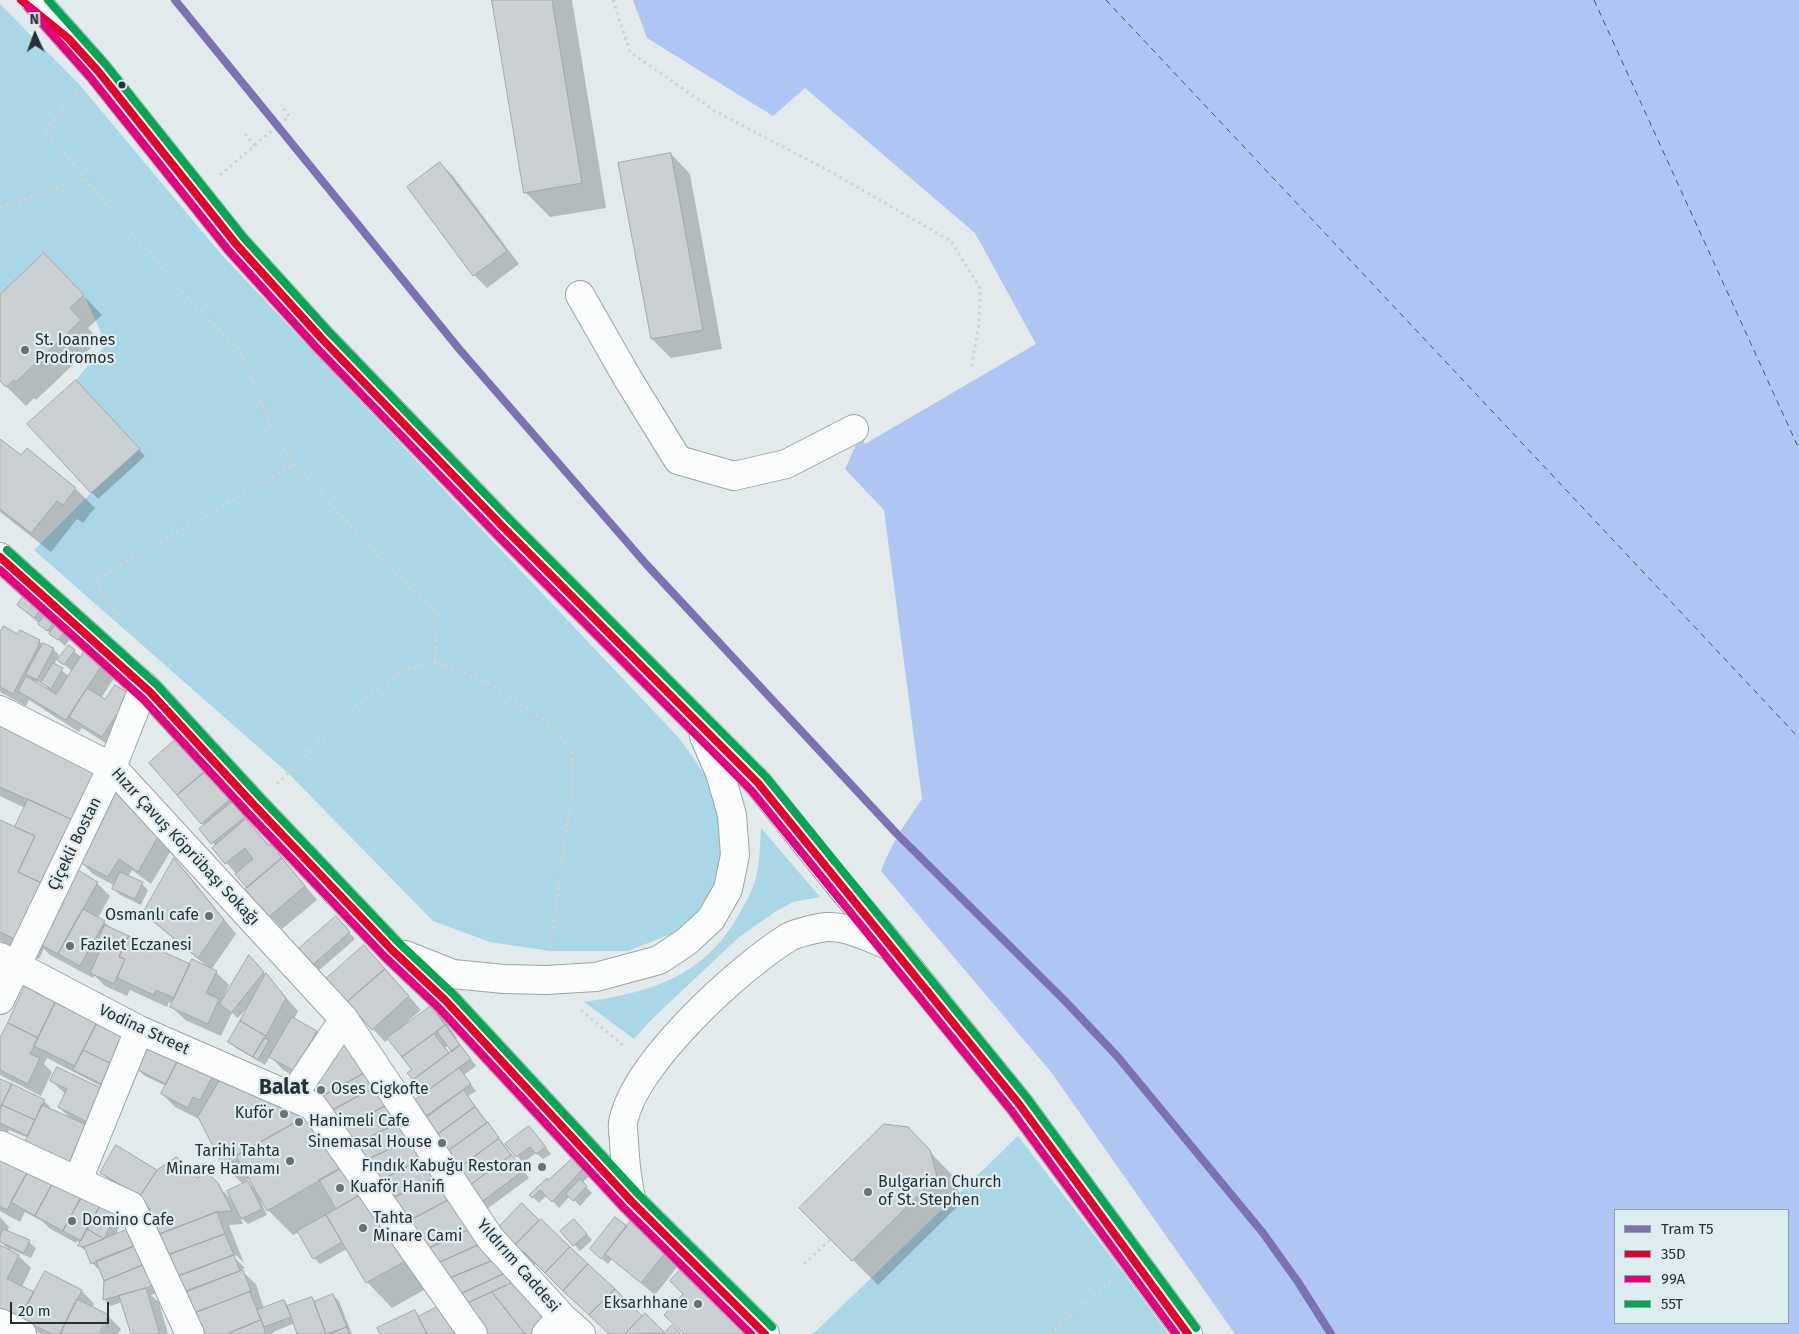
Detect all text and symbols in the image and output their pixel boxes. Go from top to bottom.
north arrow [10,10,60,60]
text: N [30,11,39,28]
unlabelled marker [117,80,127,90]
place label: St. Ioannes Prodromos [35,331,115,369]
marker: St. Ioannes Prodromos [19,344,31,356]
street label: Hızır Çavuş Köprübaşı Sokağı [107,764,263,930]
street label: Çiçekli Bostan [44,794,106,894]
place label: Osmanlı cafe [105,906,199,926]
marker: Osmanlı cafe [203,910,215,922]
place label: Fazilet Eczanesi [80,936,192,956]
marker: Fazilet Eczanesi [64,940,76,952]
street label: Vodina Street [96,1001,192,1059]
district label: Balat [259,1075,309,1101]
place label: Oses Cigkofte [331,1080,429,1100]
marker: Oses Cigkofte [315,1084,327,1096]
place label: Kuför [235,1104,274,1124]
marker: Kuför [278,1108,290,1120]
place label: Hanimeli Cafe [309,1112,410,1132]
marker: Hanimeli Cafe [293,1116,305,1128]
place label: Sinemasal House [308,1133,432,1153]
marker: Sinemasal House [436,1137,448,1149]
place label: Tarihi Tahta Minare Hamamı [166,1142,280,1180]
marker: Tarihi Tahta Minare Hamamı [284,1155,296,1167]
place label: Fındık Kabuğu Restoran [362,1157,532,1177]
marker: Fındık Kabuğu Restoran [536,1161,548,1173]
place label: Bulgarian Church of St. Stephen [878,1173,1002,1211]
place label: Kuaför Hanifi [350,1178,445,1198]
marker: Kuaför Hanifi [334,1182,346,1194]
marker: Bulgarian Church of St. Stephen [862,1186,874,1198]
place label: Tahta Minare Cami [373,1209,462,1247]
legend [1614,1209,1789,1324]
place label: Domino Cafe [82,1211,174,1231]
marker: Domino Cafe [66,1215,78,1227]
street label: Yıldırım Caddesi [472,1215,564,1317]
text: Tram T5 [1661,1220,1714,1238]
marker: Tahta Minare Cami [357,1222,369,1234]
text: 35D [1661,1245,1686,1263]
text: 99A [1661,1270,1685,1288]
scale bar [12,1292,111,1324]
place label: Eksarhhane [604,1294,688,1314]
text: 55T [1661,1295,1683,1313]
marker: Eksarhhane [692,1298,704,1310]
text: 20 m [18,1302,51,1320]

